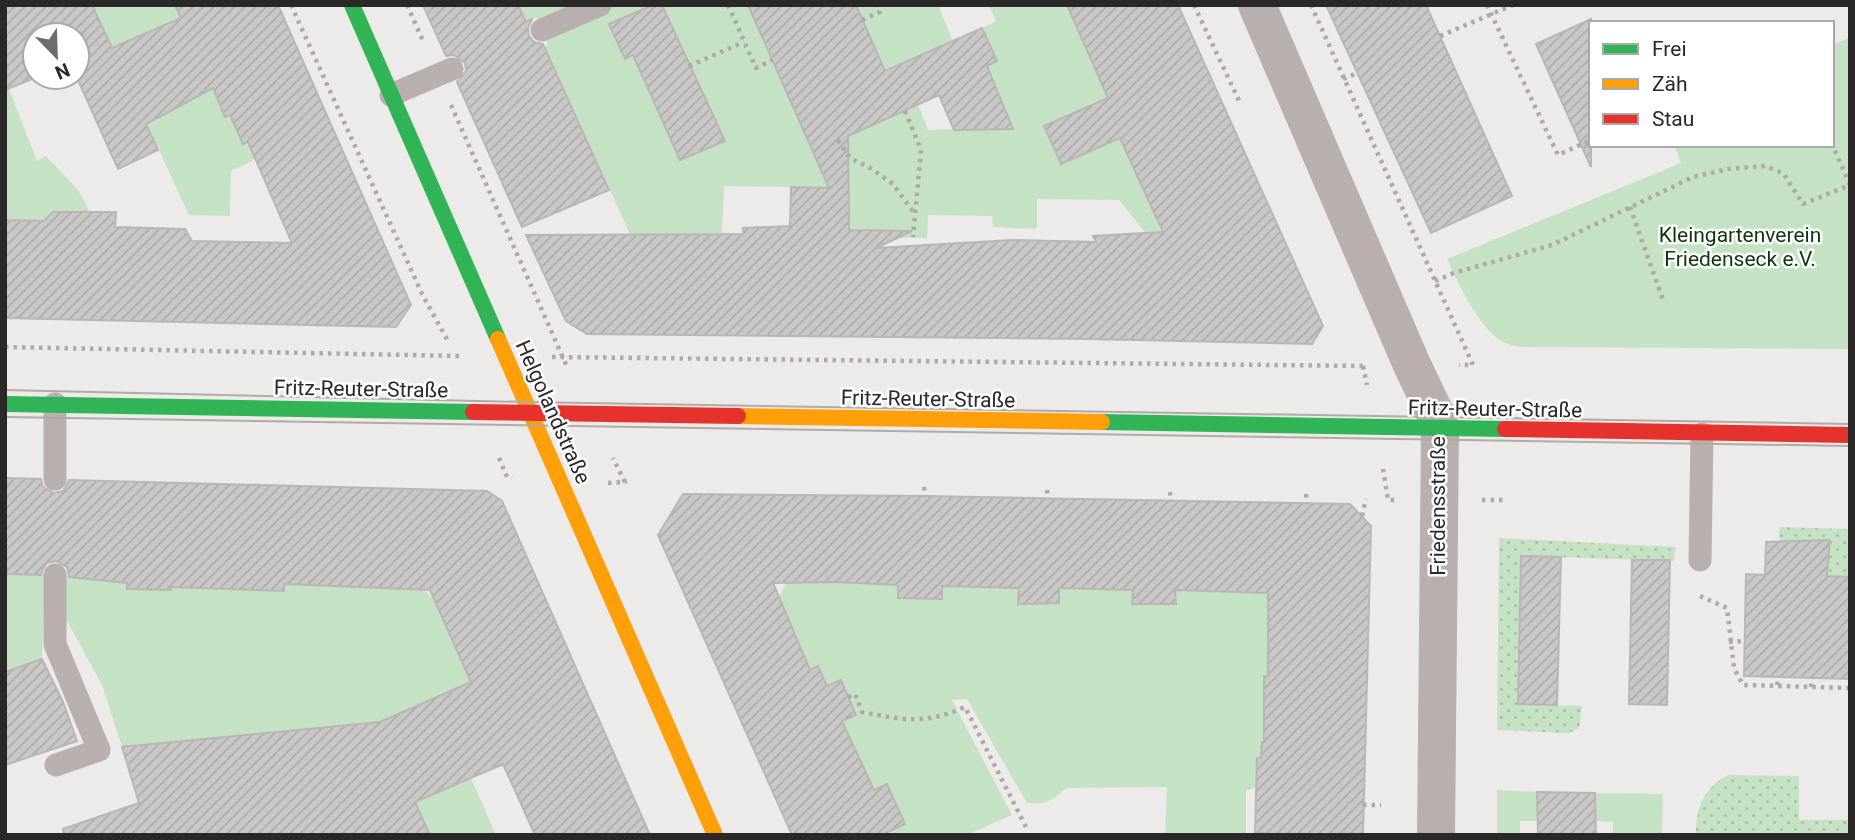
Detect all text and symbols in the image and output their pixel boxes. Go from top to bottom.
north arrow [21,21,91,91]
legend [1589,21,1834,147]
text: Frei [1652,37,1687,61]
text: N [52,58,73,84]
text: Zäh [1652,72,1688,96]
text: Stau [1652,107,1694,131]
park label: Kleingartenverein Friedenseck e.V. [1659,223,1821,271]
street label: Helgolandstraße [511,337,595,487]
street label: Fritz-Reuter-Straße [274,375,448,403]
street label: Fritz-Reuter-Straße [841,385,1015,413]
street label: Fritz-Reuter-Straße [1408,395,1582,423]
street label: Friedensstraße [1426,436,1450,576]

